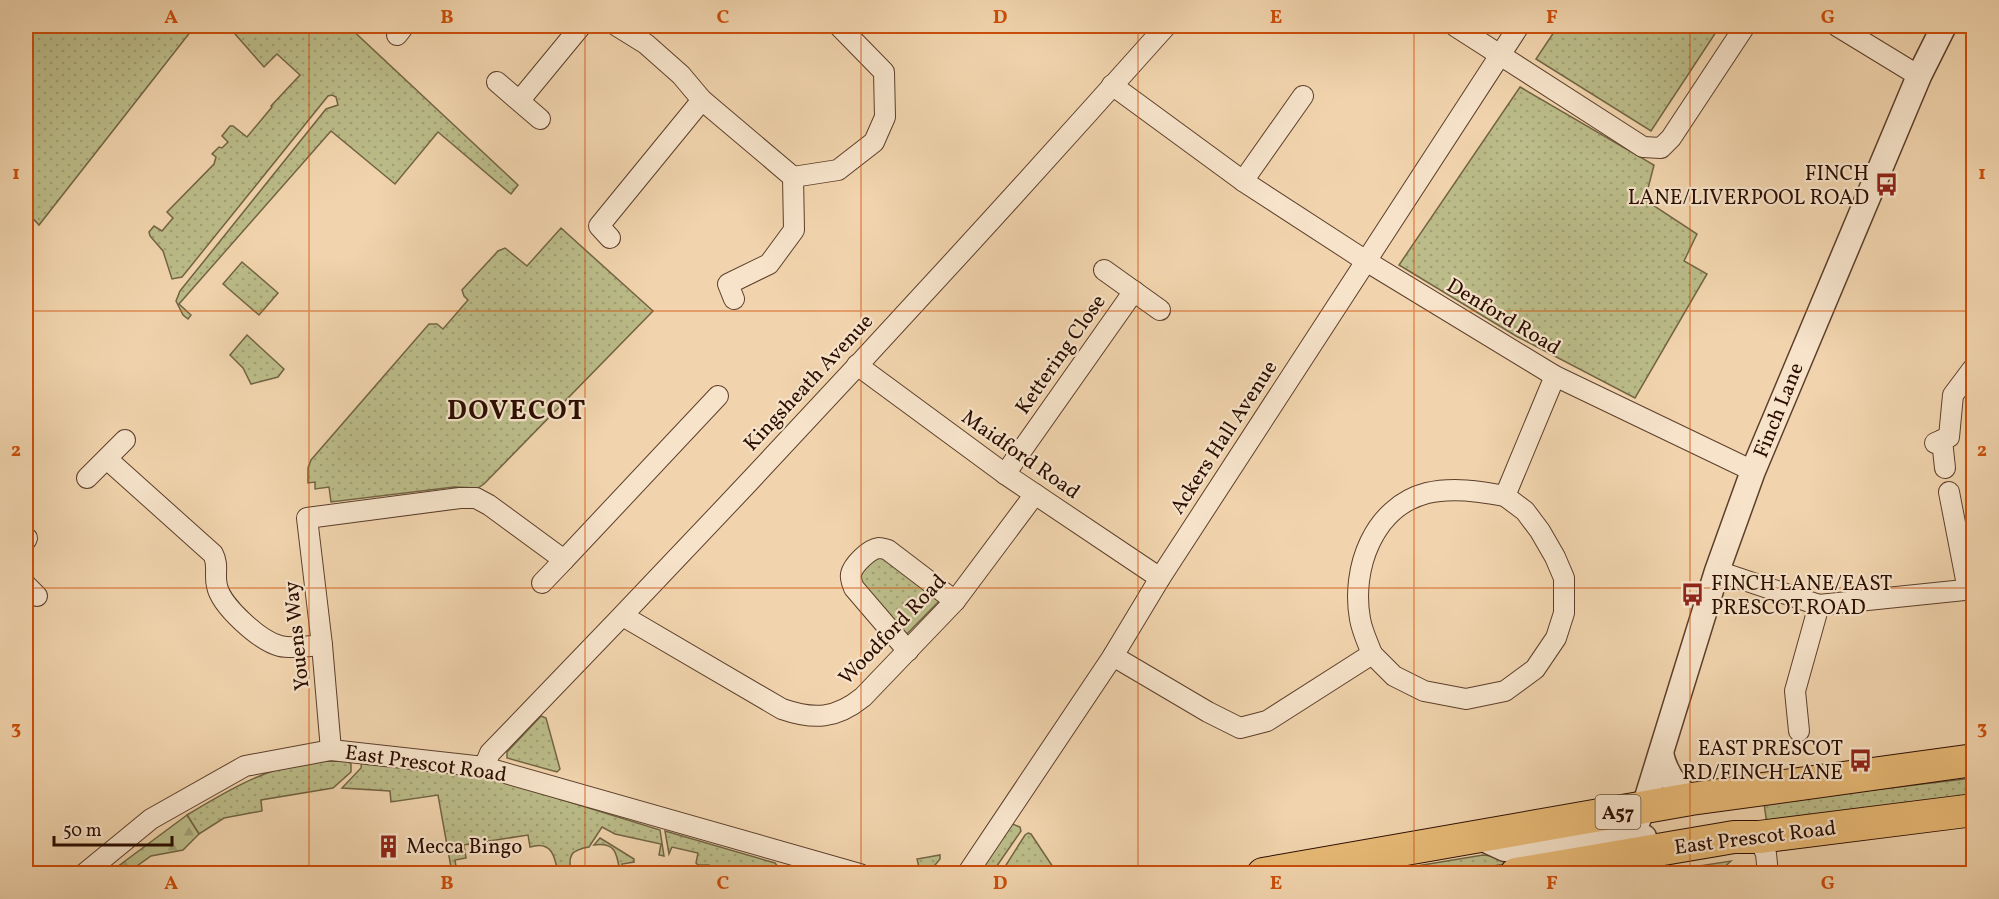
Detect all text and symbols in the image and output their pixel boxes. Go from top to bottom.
text: A [164,4,178,32]
text: B [440,4,454,32]
text: C [717,4,730,32]
text: D [993,4,1007,32]
text: E [1270,4,1282,32]
text: F [1546,4,1558,32]
text: G [1821,4,1835,32]
text: 1 [12,160,20,188]
place label: FINCH LANE/LIVERPOOL ROAD [1628,160,1869,213]
text: 1 [1978,160,1986,188]
bus stop icon: FINCH LANE/LIVERPOOL ROAD [1874,172,1900,198]
street label: Denford Road [1441,272,1566,363]
street label: Kettering Close [1009,289,1113,421]
street label: Kingsheath Avenue [738,308,880,458]
street label: Ackers Hall Avenue [1164,355,1285,520]
street label: Finch Lane [1747,359,1812,462]
district label: DOVECOT [447,393,587,431]
street label: Maidford Road [955,404,1085,507]
text: 2 [11,437,21,465]
text: 2 [1977,437,1987,465]
street label: Woodford Road [833,568,954,692]
place label: FINCH LANE/EAST PRESCOT ROAD [1711,570,1892,623]
street label: Youens Way [277,579,318,692]
bus stop icon: FINCH LANE/EAST PRESCOT ROAD [1680,582,1706,608]
text: 3 [11,715,21,743]
text: 3 [1977,715,1987,743]
place label: EAST PRESCOT RD/FINCH LANE [1682,735,1843,788]
street label: East Prescot Road [343,739,509,790]
bus stop icon: EAST PRESCOT RD/FINCH LANE [1848,747,1874,773]
road number: A57 [1596,795,1640,829]
scale bar [54,809,172,847]
street label: East Prescot Road [1672,814,1838,863]
text: 50 m [63,819,102,844]
building icon: Mecca Bingo [375,833,401,859]
place label: Mecca Bingo [406,833,522,862]
text: A [164,870,178,898]
text: B [440,870,454,898]
text: C [717,870,730,898]
text: D [993,870,1007,898]
text: E [1270,870,1282,898]
text: F [1546,870,1558,898]
text: G [1821,870,1835,898]

